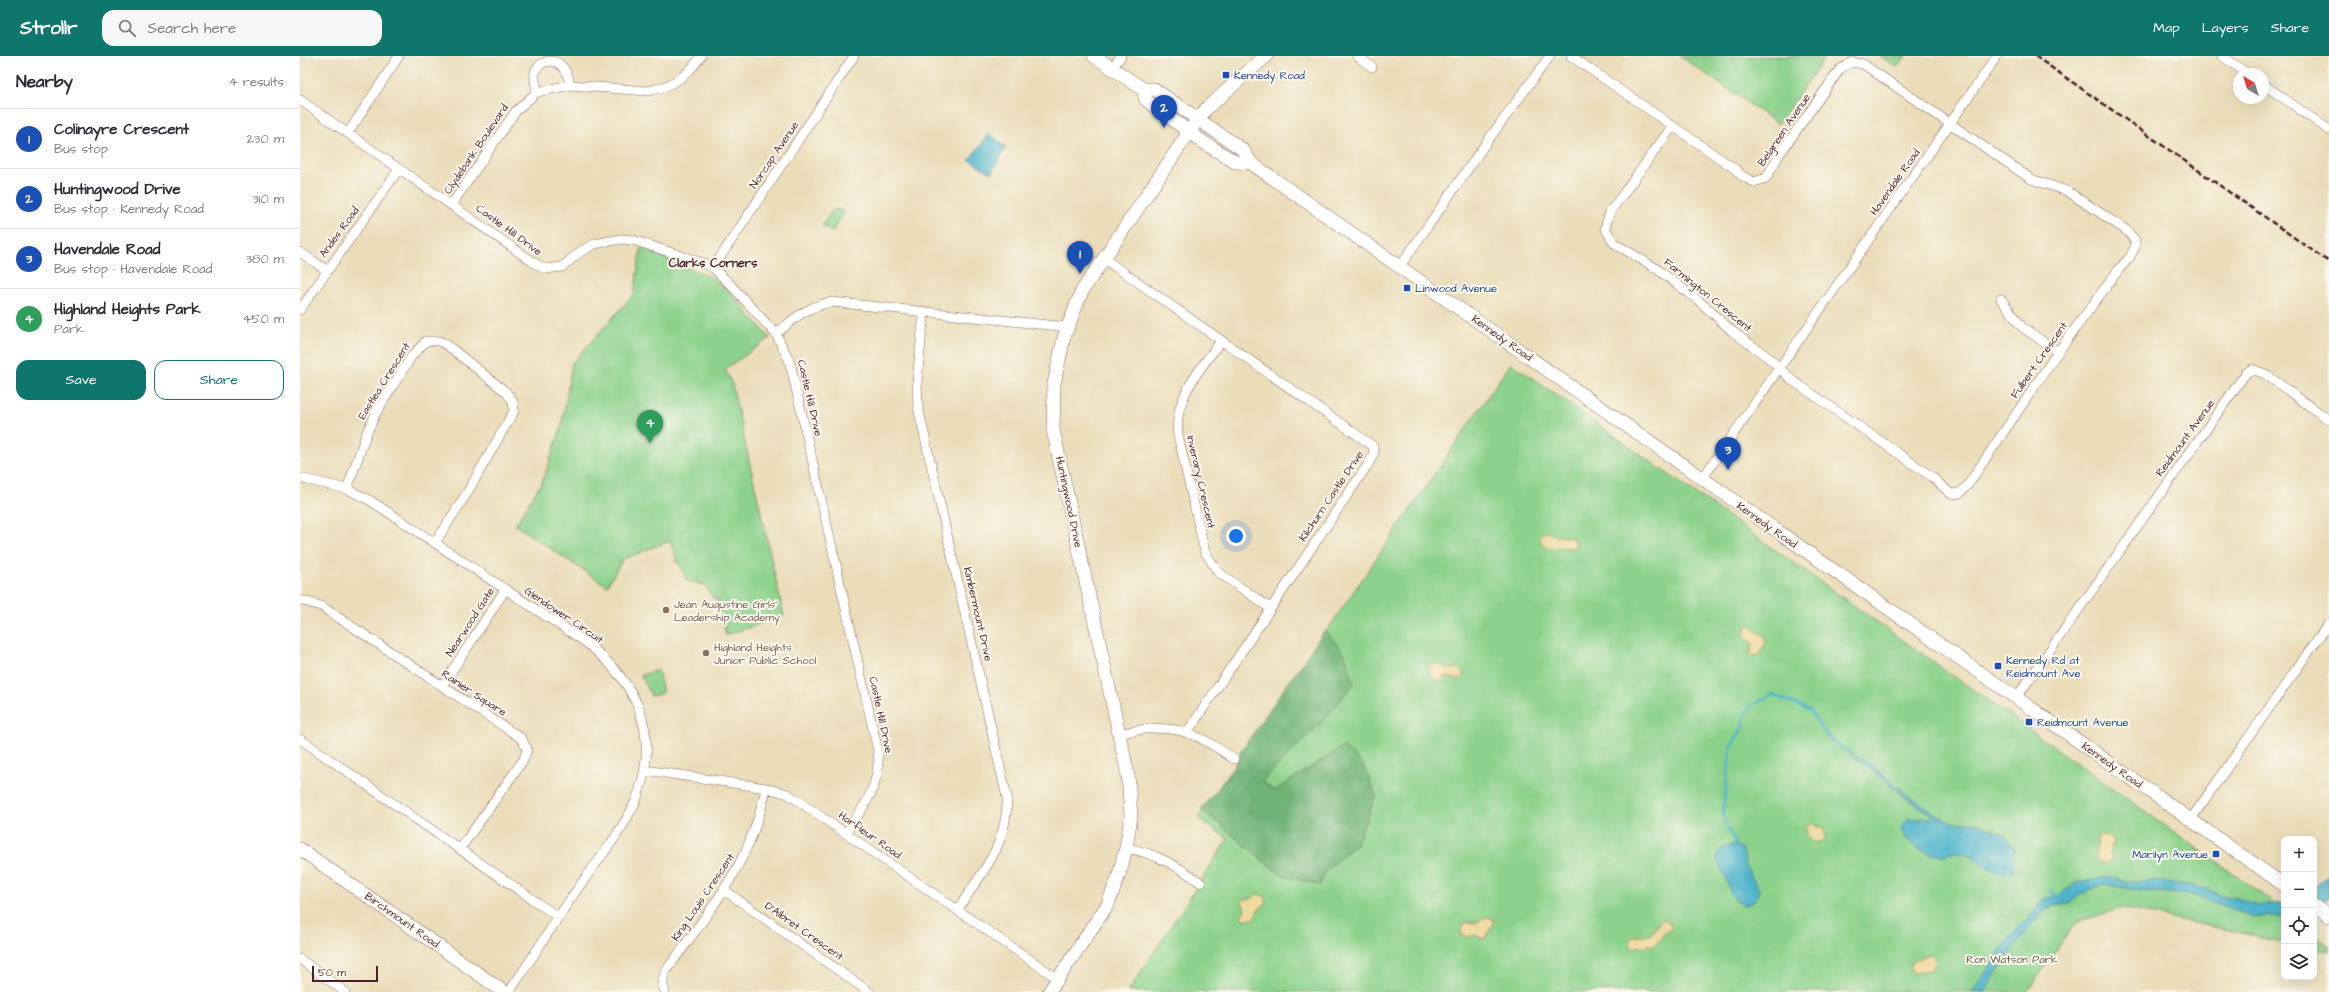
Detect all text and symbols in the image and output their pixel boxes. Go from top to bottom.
search box [102,10,382,46]
text: Strollr [20,15,78,42]
icon: search [116,17,138,39]
text: Search here [148,18,236,39]
text: Map [2153,18,2180,38]
text: Layers [2202,18,2249,38]
text: Share [2271,18,2309,38]
place label: Kennedy Road [1234,68,1305,84]
north arrow [2233,68,2269,104]
text: Nearby [16,70,73,94]
marker: Kennedy Road [1221,70,1231,80]
text: 4 results [229,73,284,91]
street label: Belgreen Avenue [1754,91,1815,170]
pin: 2 [1151,95,1177,128]
street label: Clydebank Boulevard [440,101,513,198]
street label: Norcap Avenue [746,118,802,192]
text: Colinayre Crescent [54,119,189,140]
text: 1 [28,130,30,148]
text: 230 m [246,130,284,148]
text: Bus stop [54,140,108,158]
street label: Havendale Road [1866,145,1924,218]
text: Huntingwood Drive [54,179,181,200]
text: 2 [25,190,33,208]
text: 310 m [252,190,284,208]
text: Bus stop · Kennedy Road [54,200,204,218]
street label: Castle Hill Drive [473,201,545,259]
street label: Andes Road [315,203,363,260]
text: Havendale Road [54,239,160,260]
pin: 1 [1067,241,1093,274]
text: 3 [26,250,32,268]
text: 380 m [245,250,284,268]
district label: Clarks Corners [669,255,757,272]
street label: Farmington Crescent [1660,255,1756,336]
text: Bus stop · Havendale Road [54,260,212,278]
place label: Linwood Avenue [1415,281,1497,296]
marker: Linwood Avenue [1402,283,1412,293]
text: Highland Heights Park [54,299,201,320]
text: 4 [25,310,33,328]
text: 450 m [242,310,284,328]
street label: Kennedy Road [1468,312,1536,366]
street label: Fulbert Crescent [2007,318,2071,401]
text: Park [54,320,84,338]
street label: Eastlea Crescent [354,339,414,422]
street label: Castle Hill Drive [794,358,826,438]
button: Save [16,360,146,400]
button: Share [154,360,284,400]
street label: Reidmount Avenue [2152,397,2218,479]
pin: 4 [637,410,663,443]
street label: Inverary Crescent [1182,434,1219,531]
pin: 3 [1715,437,1741,470]
street label: Kilchurn Castle Drive [1295,448,1367,544]
street label: Huntingwood Drive [1051,455,1086,549]
street label: Kennedy Road [1733,499,1801,553]
your location [1226,526,1246,546]
street label: Kimbermount Drive [960,565,996,663]
street label: Glendower Circuit [522,583,607,647]
street label: Nearwood Gate [442,585,498,659]
place label: Jean Augustine Girls' Leadership Academy [674,597,780,626]
marker: Jean Augustine Girls' Leadership Academy [661,605,671,615]
place label: Highland Heights Junior Public School [714,640,817,668]
marker: Highland Heights Junior Public School [701,648,711,658]
place label: Kennedy Rd at Reidmount Ave [2006,653,2081,681]
marker: Kennedy Rd at Reidmount Ave [1993,661,2003,671]
street label: Rainier Square [439,666,509,720]
street label: Castle Hill Drive [866,675,896,755]
place label: Reidmount Avenue [2037,715,2129,730]
marker: Reidmount Avenue [2024,717,2034,727]
street label: Kennedy Road [2078,739,2146,793]
street label: Harfleur Road [835,808,905,863]
map controls [2281,836,2317,980]
button: + [2281,836,2317,872]
place label: Marilyn Avenue [2132,847,2208,863]
marker: Marilyn Avenue [2211,849,2221,859]
street label: King Louis Crescent [668,850,739,944]
button: − [2281,872,2317,908]
street label: Birchmount Road [362,889,443,952]
street label: D'Albret Crescent [762,898,847,964]
button: locate [2281,908,2317,944]
button: layers [2281,944,2317,980]
park label: Ron Watson Park [1966,952,2058,967]
scale bar [312,964,378,983]
text: 50 m [318,965,346,980]

